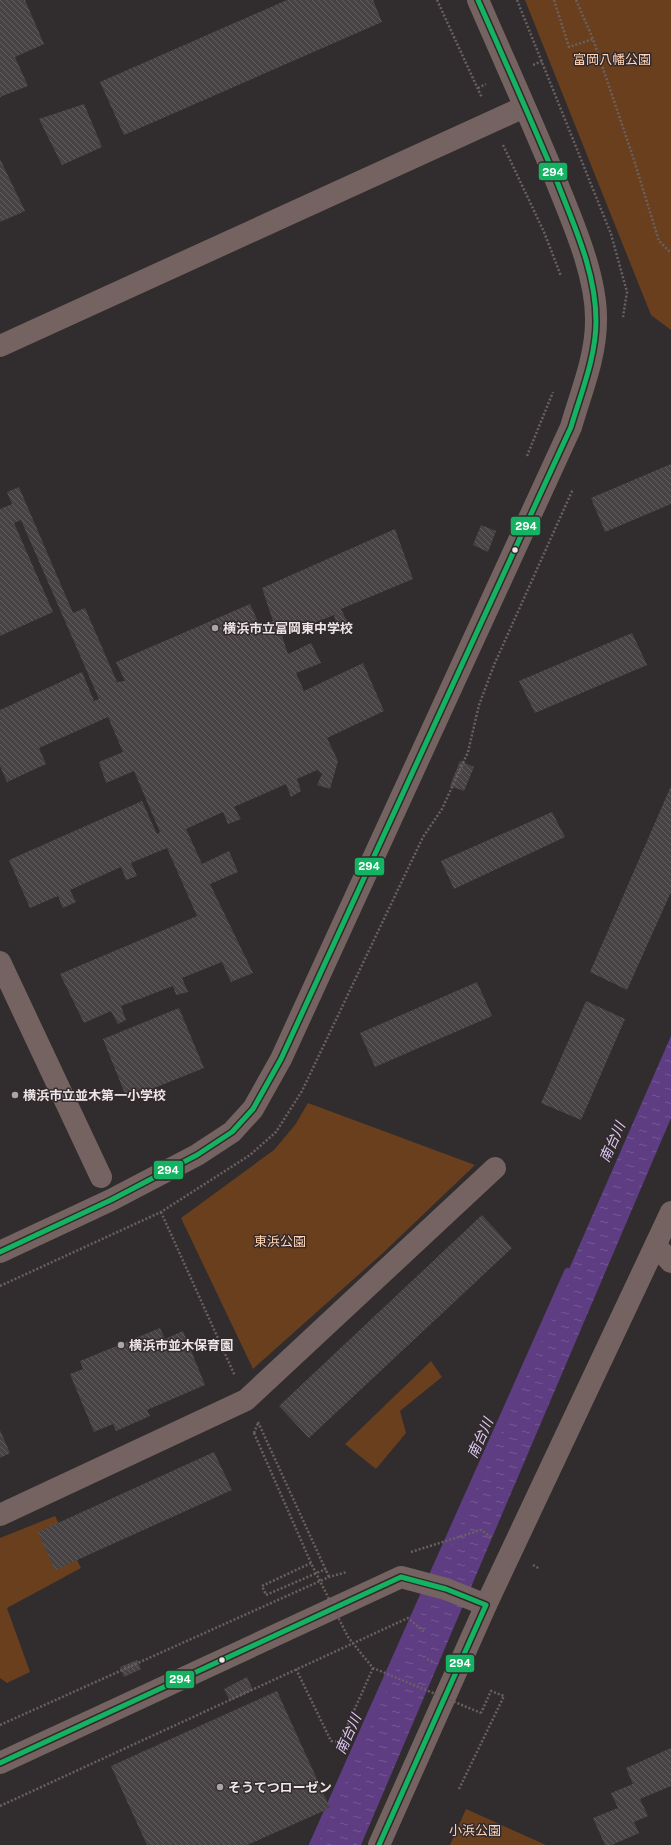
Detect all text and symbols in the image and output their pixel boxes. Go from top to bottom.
park label: 富岡八幡公園 [573,52,651,67]
line badge: 294 [538,162,568,181]
text: 294 [542,166,564,178]
line badge: 294 [510,516,541,536]
text: 294 [515,520,537,532]
unlabelled marker [510,545,520,555]
place label: 横浜市立富岡東中学校 [223,621,353,636]
marker: 横浜市立富岡東中学校 [210,623,220,633]
line badge: 294 [354,857,385,876]
text: 294 [358,860,380,872]
place label: 横浜市立並木第一小学校 [23,1088,166,1103]
marker: 横浜市立並木第一小学校 [10,1090,20,1100]
water label: 南台川 [596,1118,629,1164]
line badge: 294 [153,1160,184,1180]
text: 294 [157,1164,179,1176]
park label: 東浜公園 [254,1234,306,1249]
place label: 横浜市並木保育園 [129,1338,233,1353]
marker: 横浜市並木保育園 [116,1340,126,1350]
water label: 南台川 [464,1414,497,1460]
line badge: 294 [445,1654,475,1673]
unlabelled marker [217,1655,227,1665]
text: 294 [449,1657,471,1669]
line badge: 294 [165,1670,195,1689]
text: 294 [169,1673,191,1685]
water label: 南台川 [332,1710,365,1756]
place label: そうてつローゼン [228,1780,332,1795]
marker: そうてつローゼン [215,1782,225,1792]
park label: 小浜公園 [449,1823,501,1838]

